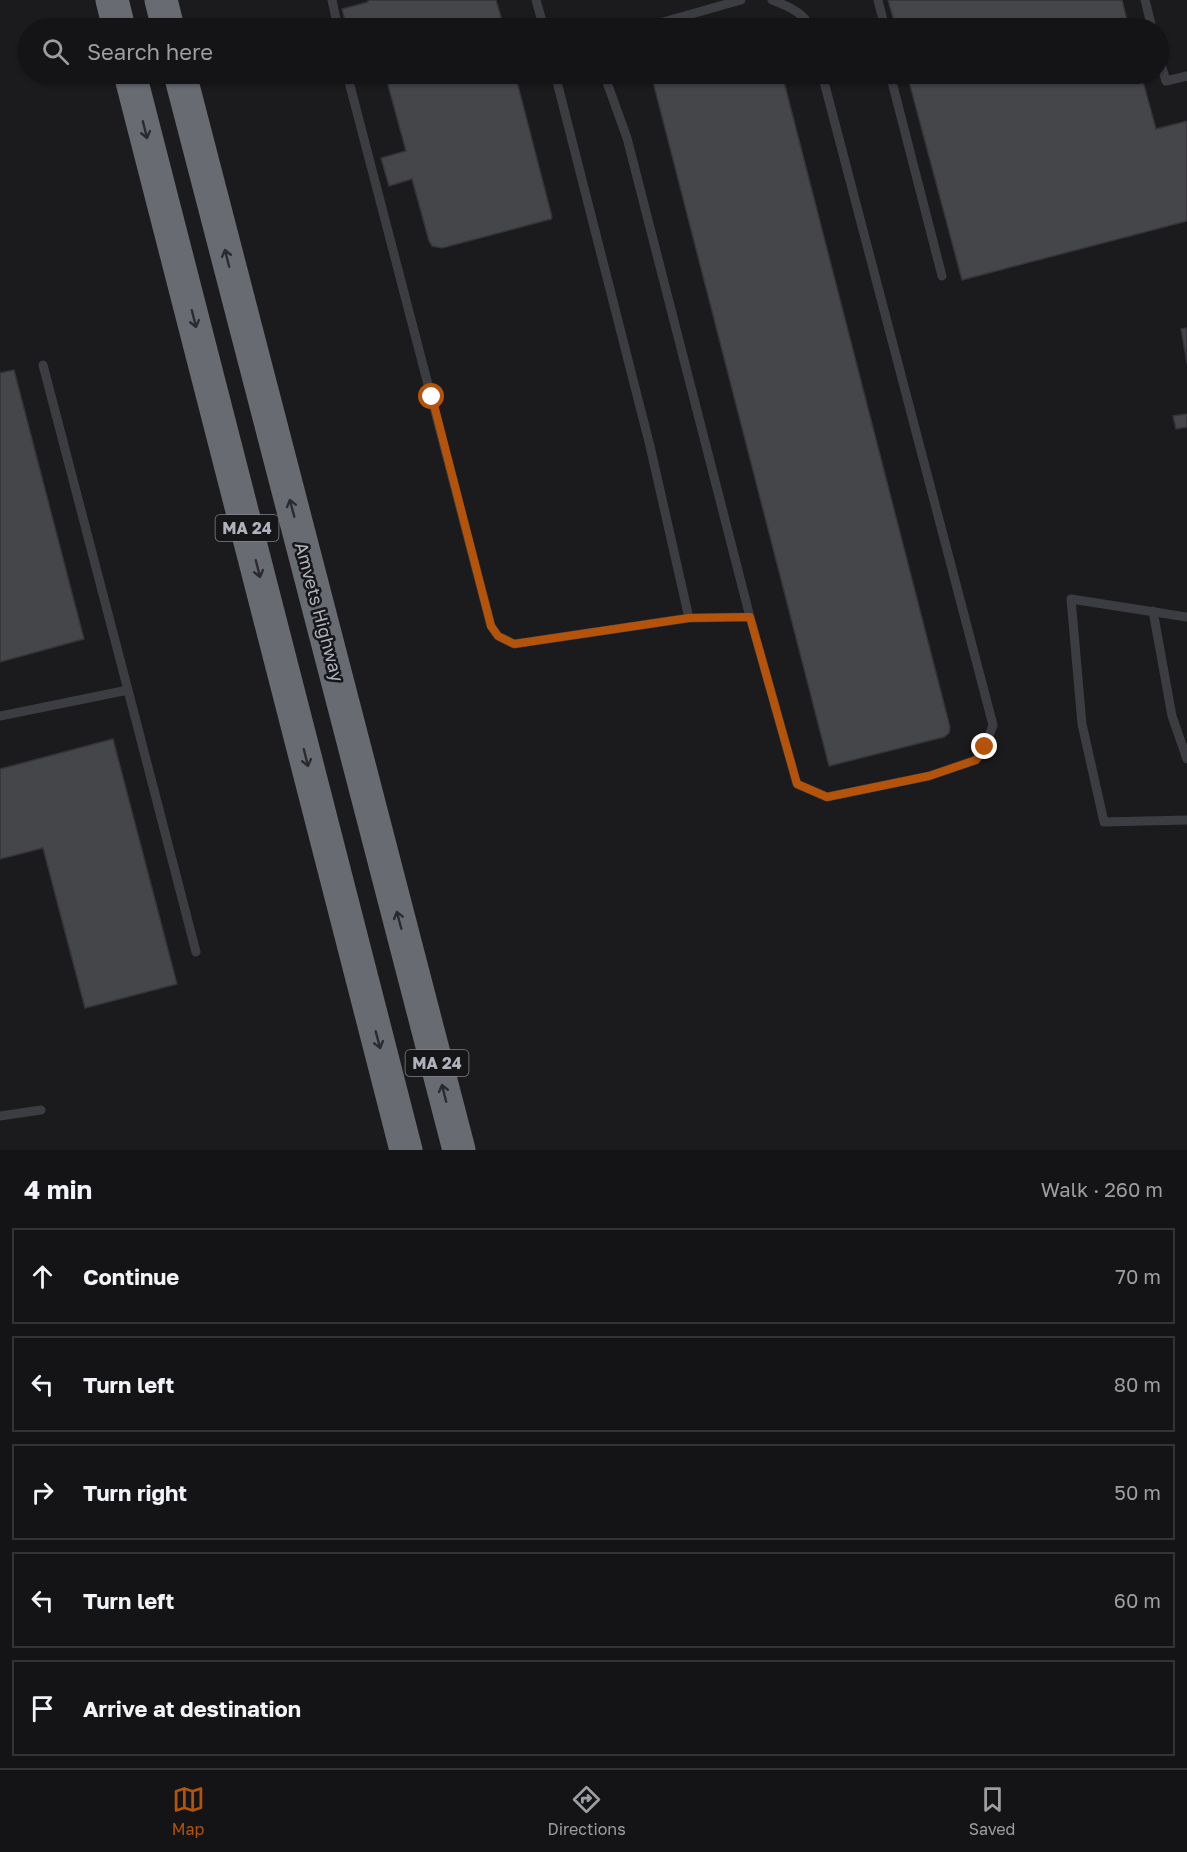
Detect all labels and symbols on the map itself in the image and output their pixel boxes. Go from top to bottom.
one-way arrow [140,120,151,139]
one-way arrow [221,249,233,268]
one-way arrow [188,309,200,328]
route start [418,383,444,409]
one-way arrow [286,499,297,518]
road number: MA 24 [216,515,278,541]
street label: Amvets Highway [291,540,349,684]
one-way arrow [252,559,264,578]
route end [971,733,997,759]
one-way arrow [300,748,312,767]
one-way arrow [393,911,405,930]
one-way arrow [373,1030,384,1049]
road number: MA 24 [406,1050,468,1076]
one-way arrow [438,1084,450,1103]

